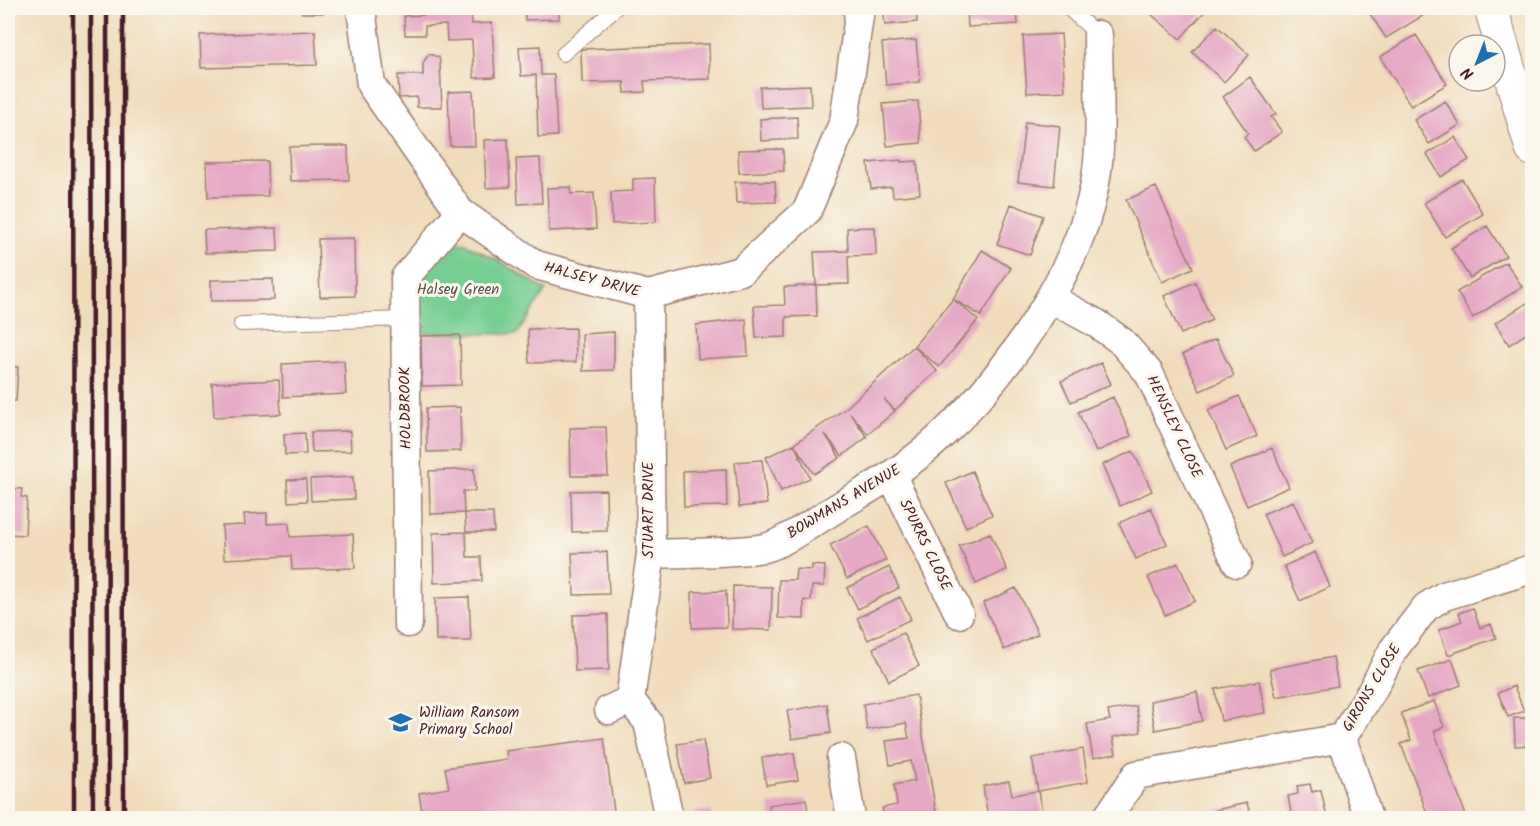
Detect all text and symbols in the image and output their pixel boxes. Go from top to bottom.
north arrow [1447,33,1507,93]
text: N [1456,60,1480,86]
street label: HALSEY DRIVE [541,256,644,305]
park label: Halsey Green [417,278,499,302]
street label: HOLDBROOK [393,366,419,450]
street label: HENSLEY CLOSE [1140,371,1209,484]
street label: BOWMANS AVENUE [782,458,907,546]
street label: STUART DRIVE [637,460,661,558]
street label: SPURRS CLOSE [892,495,958,596]
street label: GIRONS CLOSE [1336,638,1408,737]
place label: William Ransom Primary School [419,701,519,742]
school or university icon: William Ransom Primary School [388,709,414,735]

